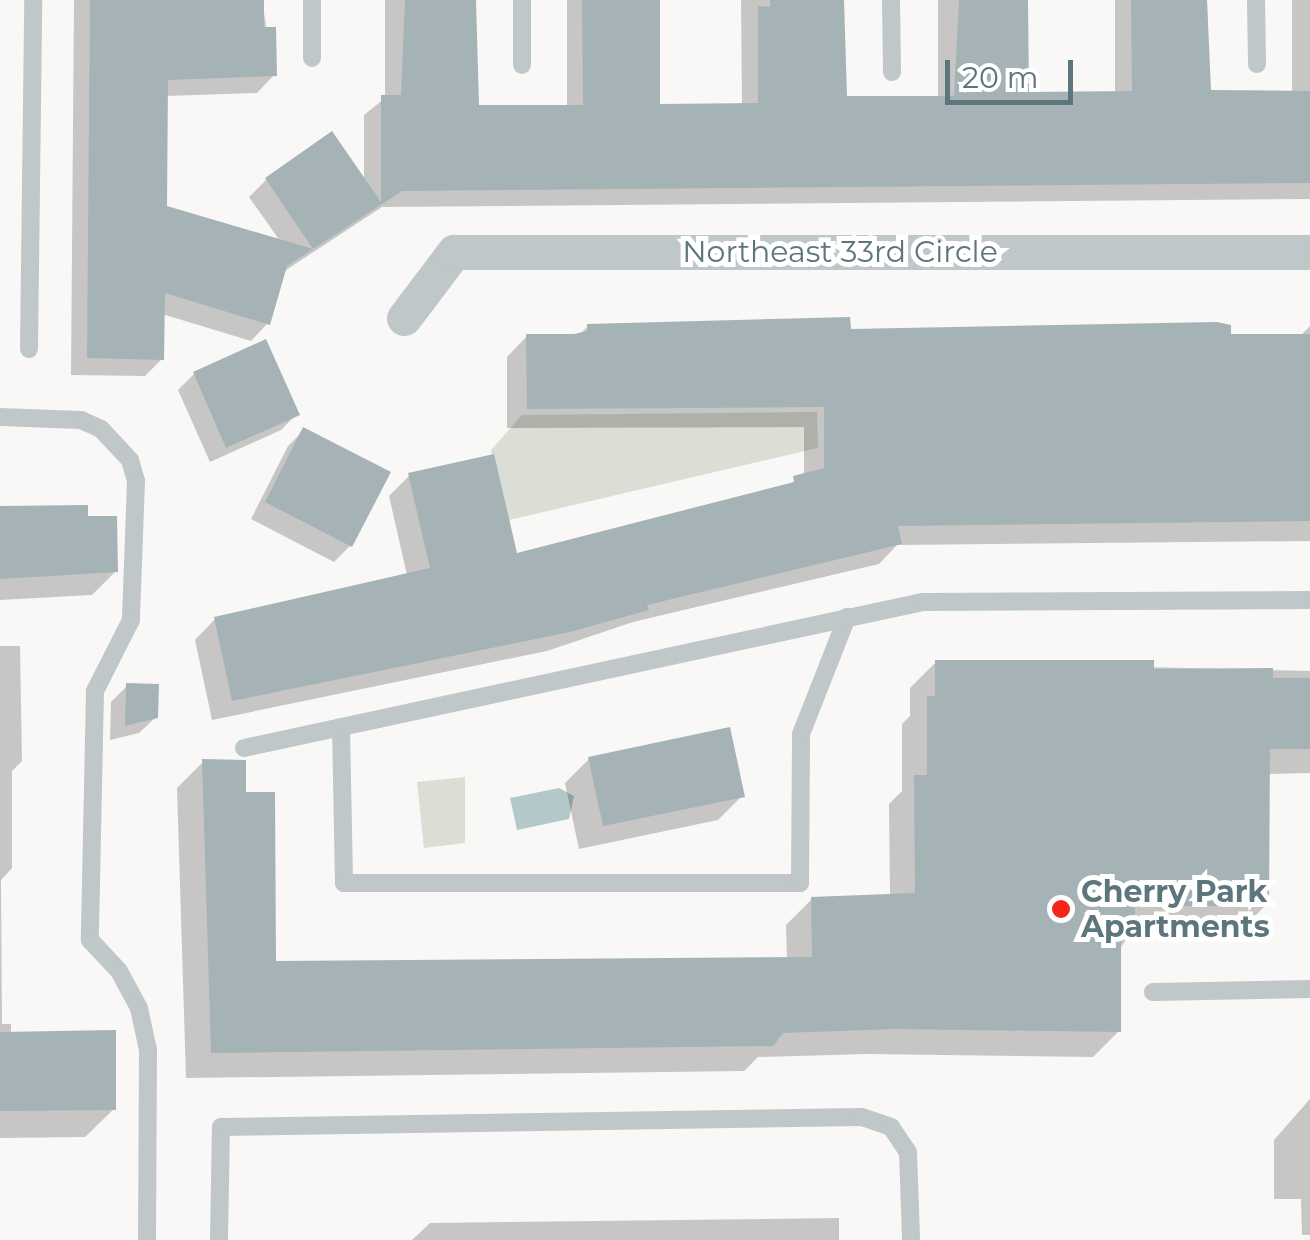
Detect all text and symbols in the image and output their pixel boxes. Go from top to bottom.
scale bar [950,40,1078,102]
text: 20 m [962,59,1039,96]
street label: Northeast 33rd Circle [682,234,998,270]
place label: Cherry Park Apartments [1081,874,1270,944]
marker: Cherry Park Apartments [1050,898,1072,920]

